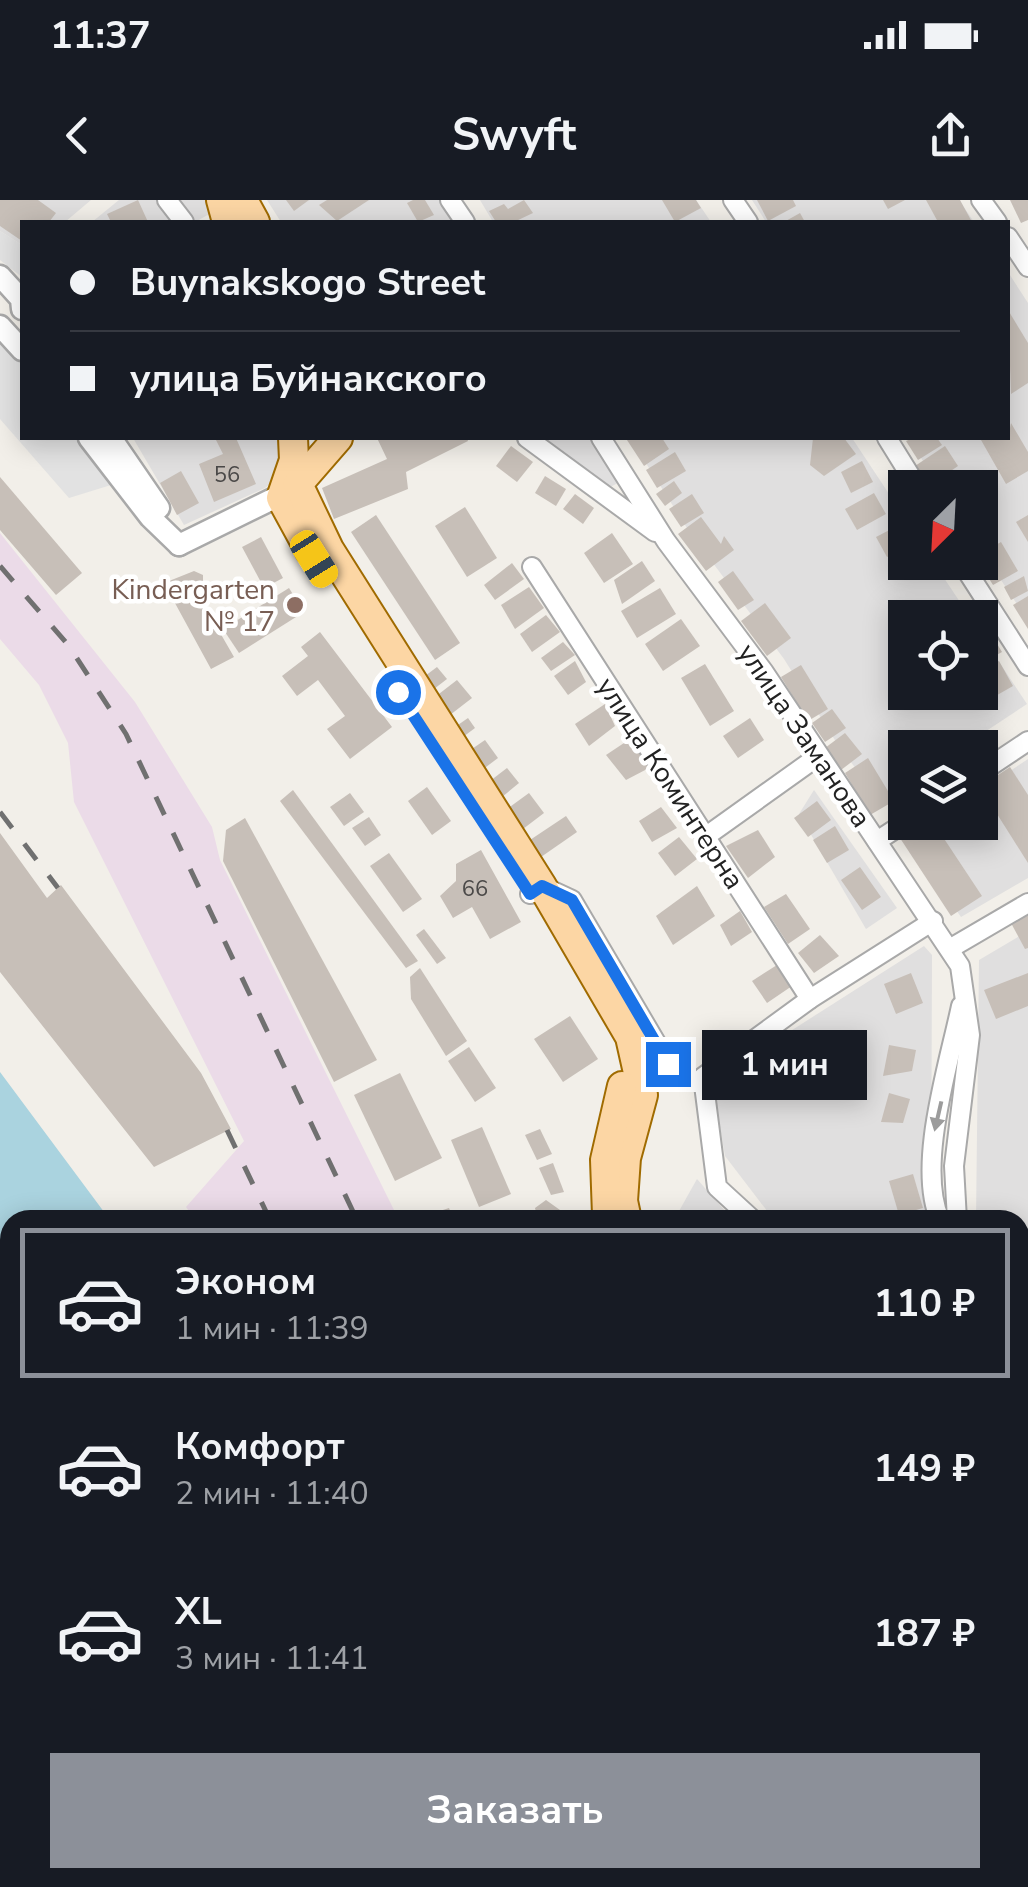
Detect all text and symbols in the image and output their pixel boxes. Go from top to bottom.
text: 11:37 [50,10,151,61]
text: Swyft [452,105,576,166]
icon: back [50,108,105,163]
icon: share [923,108,978,163]
text: Buynakskogo Street [130,257,485,308]
text: улица Буйнакского [130,353,487,404]
house number: 56 [214,460,240,490]
north arrow [888,470,998,580]
map controls [888,470,998,840]
car [285,526,343,592]
place label: Kindergarten № 17 [112,571,275,641]
marker: Kindergarten № 17 [284,594,306,616]
button: locate [888,600,998,710]
street label: улица Заманова [728,636,880,835]
route start [376,670,421,715]
street label: улица Коминтерна [587,670,753,897]
button: layers [888,730,998,840]
house number: 66 [462,874,488,904]
callout: 1 мин [703,1029,868,1099]
route end [646,1042,691,1087]
text: 1 мин [740,1043,829,1086]
one-way arrow [930,1101,946,1132]
text: Эконом [175,1256,316,1307]
icon: car [55,1258,145,1348]
text: 110 ₽ [874,1278,975,1329]
text: 1 мин · 11:39 [175,1307,369,1350]
text: Комфорт [175,1421,344,1472]
icon: car [55,1423,145,1513]
text: 149 ₽ [874,1443,975,1494]
text: 2 мин · 11:40 [175,1472,369,1515]
text: XL [175,1586,222,1637]
icon: car [55,1588,145,1678]
text: 187 ₽ [874,1608,975,1659]
text: 3 мин · 11:41 [175,1637,369,1680]
button: Заказать [50,1753,980,1868]

